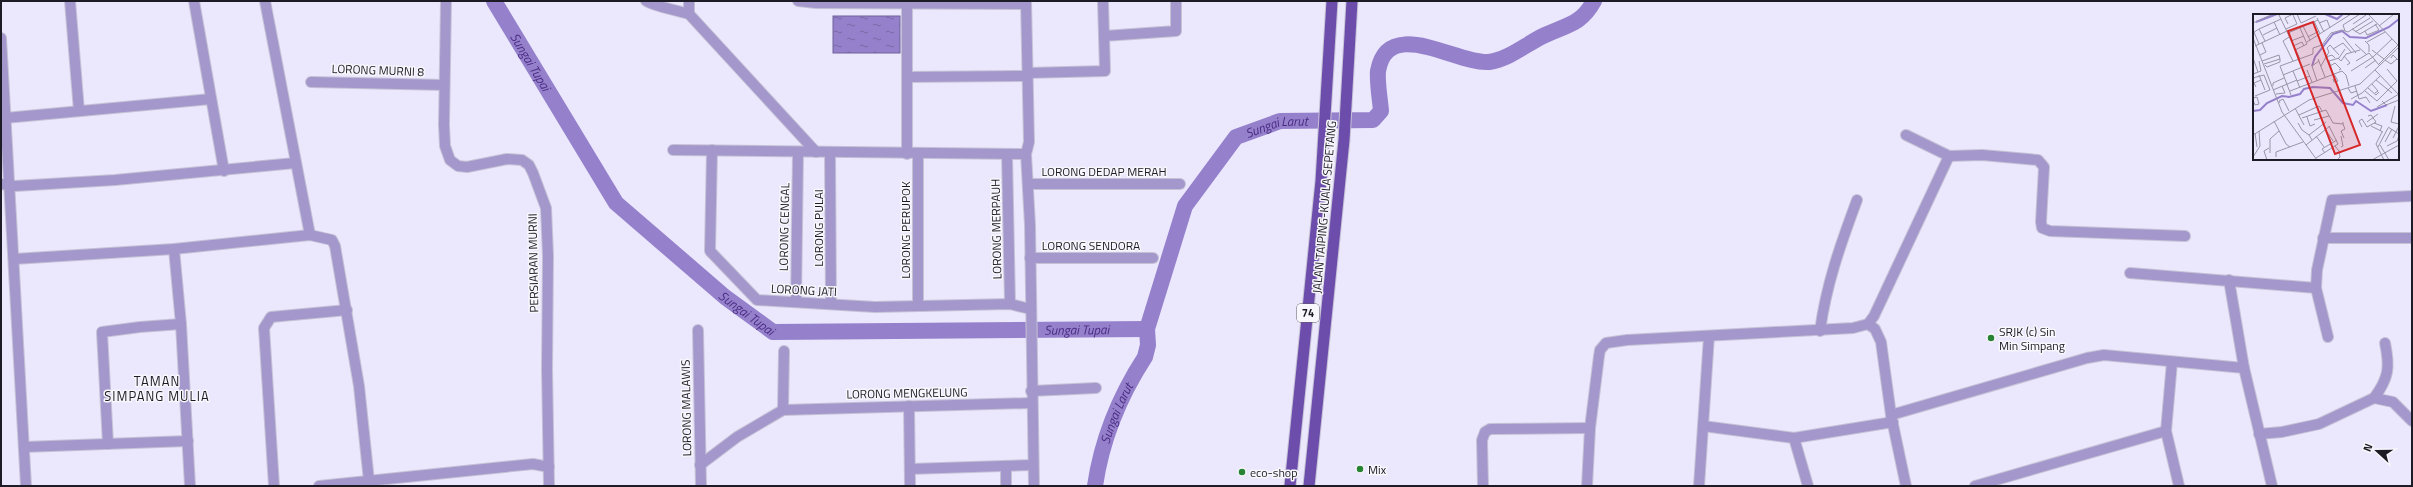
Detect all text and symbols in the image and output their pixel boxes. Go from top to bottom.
inset map [2253,14,2399,160]
water label: Sungai Tupai [505,29,557,96]
street label: LORONG MURNI 8 [331,59,425,81]
water label: Sungai Larut [1242,111,1310,143]
street label: JALAN TAIPING-KUALA SEPETANG [1307,120,1341,294]
street label: LORONG DEDAP MERAH [1041,162,1167,181]
street label: LORONG MERPAUH [986,179,1006,279]
street label: LORONG PERUPOK [896,181,915,279]
street label: LORONG CENGAL [774,182,794,271]
street label: LORONG PULAI [809,189,828,267]
street label: PERSIARAN MURNI [523,213,543,313]
street label: LORONG SENDORA [1042,236,1140,255]
street label: LORONG JATI [770,279,838,301]
water label: Sungai Tupai [714,286,780,341]
road number: 74 [1297,304,1319,322]
water label: Sungai Tupai [1044,319,1111,340]
place label: SRJK (c) Sin Min Simpang [1999,322,2065,355]
marker: SRJK (c) Sin Min Simpang [1986,333,1996,343]
street label: LORONG MALAWIS [676,359,696,457]
district label: TAMAN SIMPANG MULIA [104,371,210,406]
water label: Sungai Larut [1095,378,1139,446]
street label: LORONG MENGKELUNG [846,382,968,404]
north arrow [2357,431,2397,471]
text: N [2359,441,2376,454]
place label: Mix [1368,460,1387,479]
place label: eco-shop [1250,463,1298,482]
marker: Mix [1355,464,1365,474]
marker: eco-shop [1237,467,1247,477]

